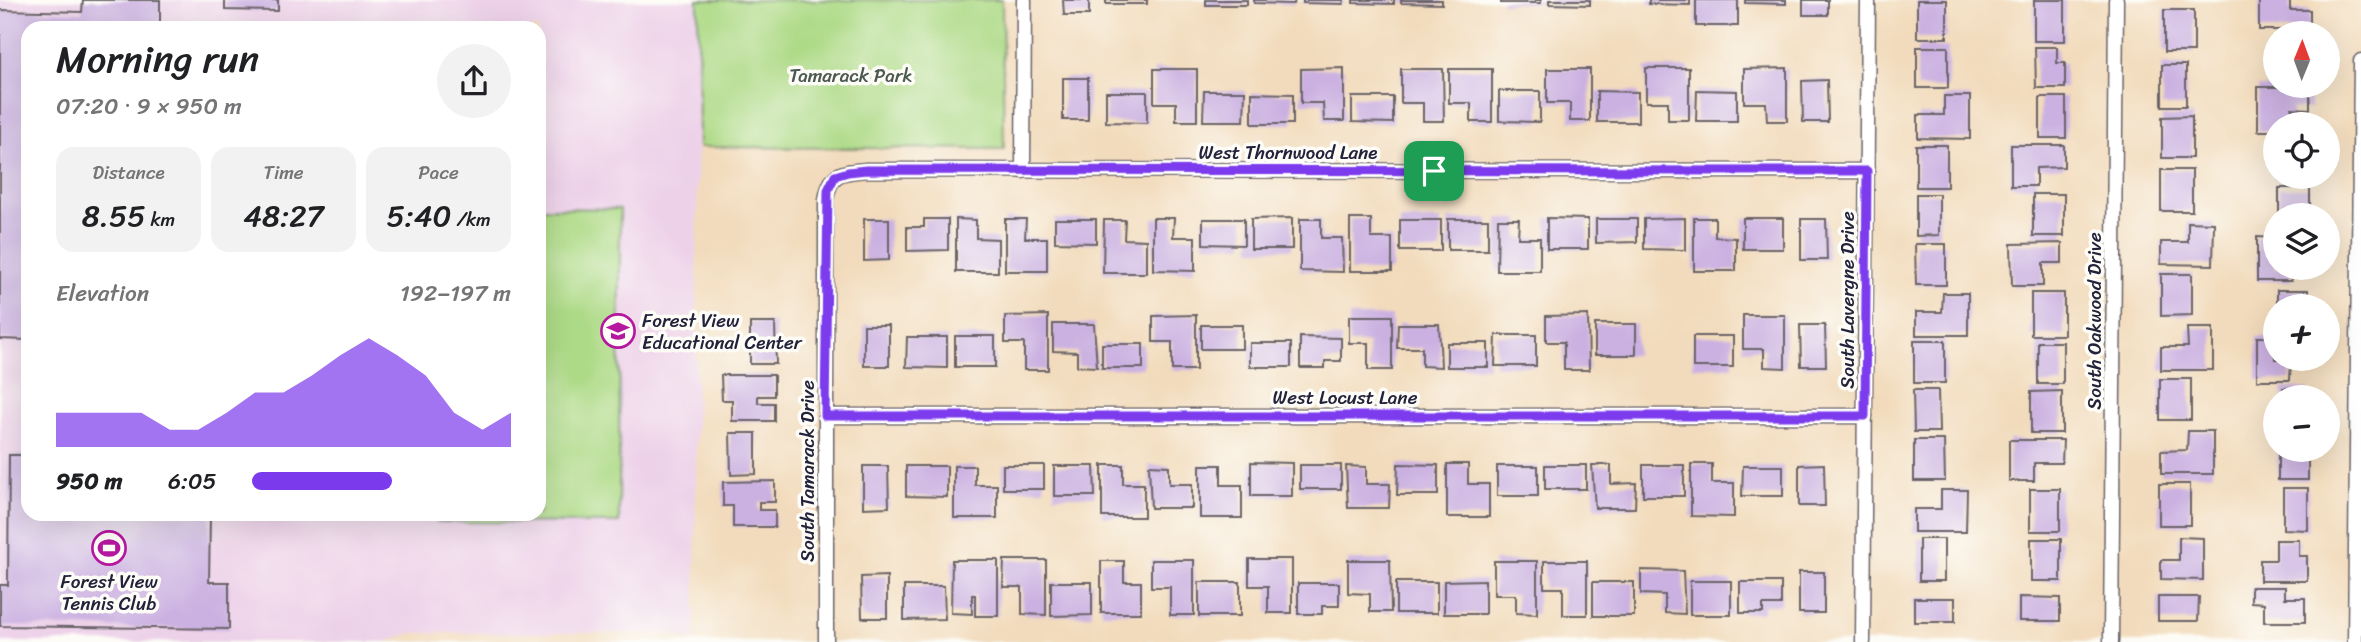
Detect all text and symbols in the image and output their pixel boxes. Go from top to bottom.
north arrow [2263,21,2340,98]
map controls [2263,21,2340,462]
text: Morning run [56,26,259,93]
button: share [437,44,511,118]
park label: Tamarack Park [789,59,913,92]
text: 07:20 · 9 × 950 m [56,86,242,127]
button: locate [2263,112,2340,189]
street label: West Thornwood Lane [1199,136,1377,169]
pin [1404,141,1464,201]
icon: arrive [1415,152,1453,190]
text: Distance [92,156,165,189]
text: Time [263,156,304,189]
text: Pace [418,156,459,189]
text: 8.55 [82,189,146,243]
text: 48:27 [243,189,324,243]
text: 5:40 [386,189,452,243]
text: km [146,203,175,236]
text: /km [452,203,491,236]
button: layers [2263,203,2340,280]
street label: South Lavergne Drive [1831,211,1864,389]
street label: South Oakwood Drive [2078,232,2111,410]
text: Elevation [56,273,149,314]
text: 192–197 m [400,273,511,314]
button: + [2263,294,2340,371]
place label: Forest View Educational Center [642,304,803,359]
school or university icon: Forest View Educational Center [599,312,637,350]
street label: South Tamarack Drive [791,380,824,562]
street label: West Locust Lane [1273,381,1418,414]
button: − [2263,385,2340,462]
text: 950 m [56,461,122,502]
text: 6:05 [168,461,217,502]
sports icon: Forest View Tennis Club [90,529,128,567]
place label: Forest View Tennis Club [60,565,158,620]

